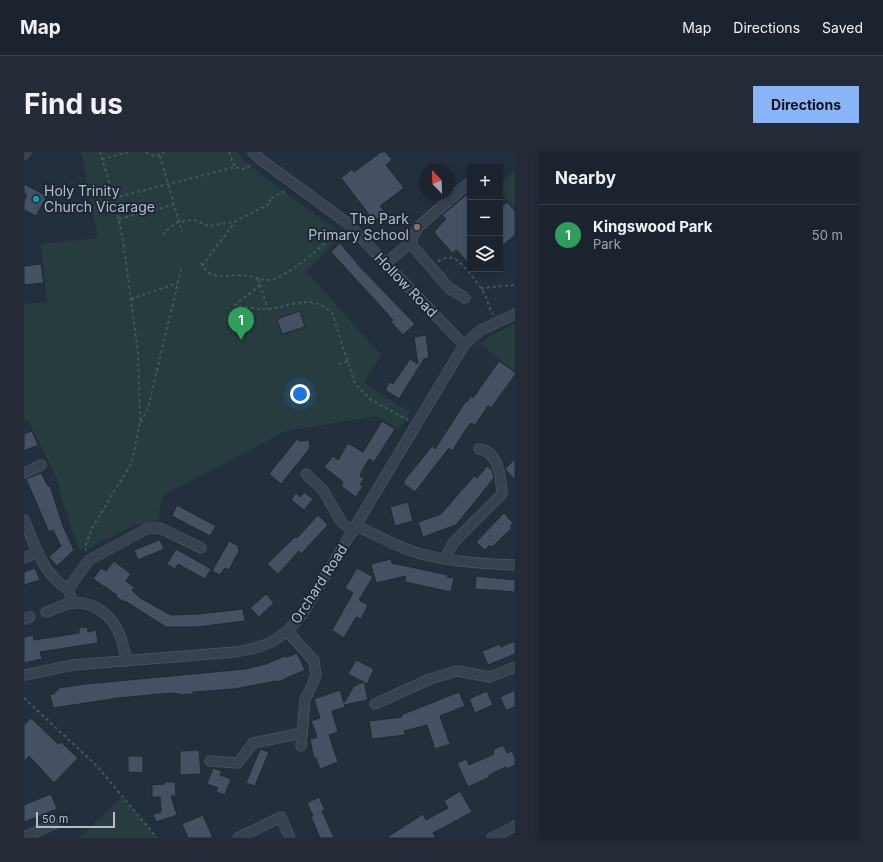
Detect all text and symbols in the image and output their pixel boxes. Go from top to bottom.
text: Map [20,16,61,39]
text: Map [682,19,711,36]
text: Directions [733,19,800,36]
text: Saved [822,19,863,36]
button: Directions [753,86,859,123]
text: Find us [24,87,123,121]
north arrow [419,164,455,200]
map controls [467,164,503,272]
button: + [467,164,503,200]
text: Nearby [555,168,616,188]
place label: Holy Trinity Church Vicarage [44,182,155,215]
marker: Holy Trinity Church Vicarage [31,194,41,204]
button: − [467,200,503,236]
place label: The Park Primary School [308,210,409,243]
text: Kingswood Park [593,217,712,236]
marker: The Park Primary School [412,222,422,232]
text: 1 [565,227,571,243]
text: 50 m [812,227,843,243]
button: layers [467,236,503,272]
text: Park [593,236,621,252]
street label: Hollow Road [371,249,441,320]
pin: 1 [228,307,254,340]
your location [290,384,310,404]
street label: Orchard Road [287,541,351,627]
scale bar [36,810,115,829]
text: 50 m [42,812,68,826]

